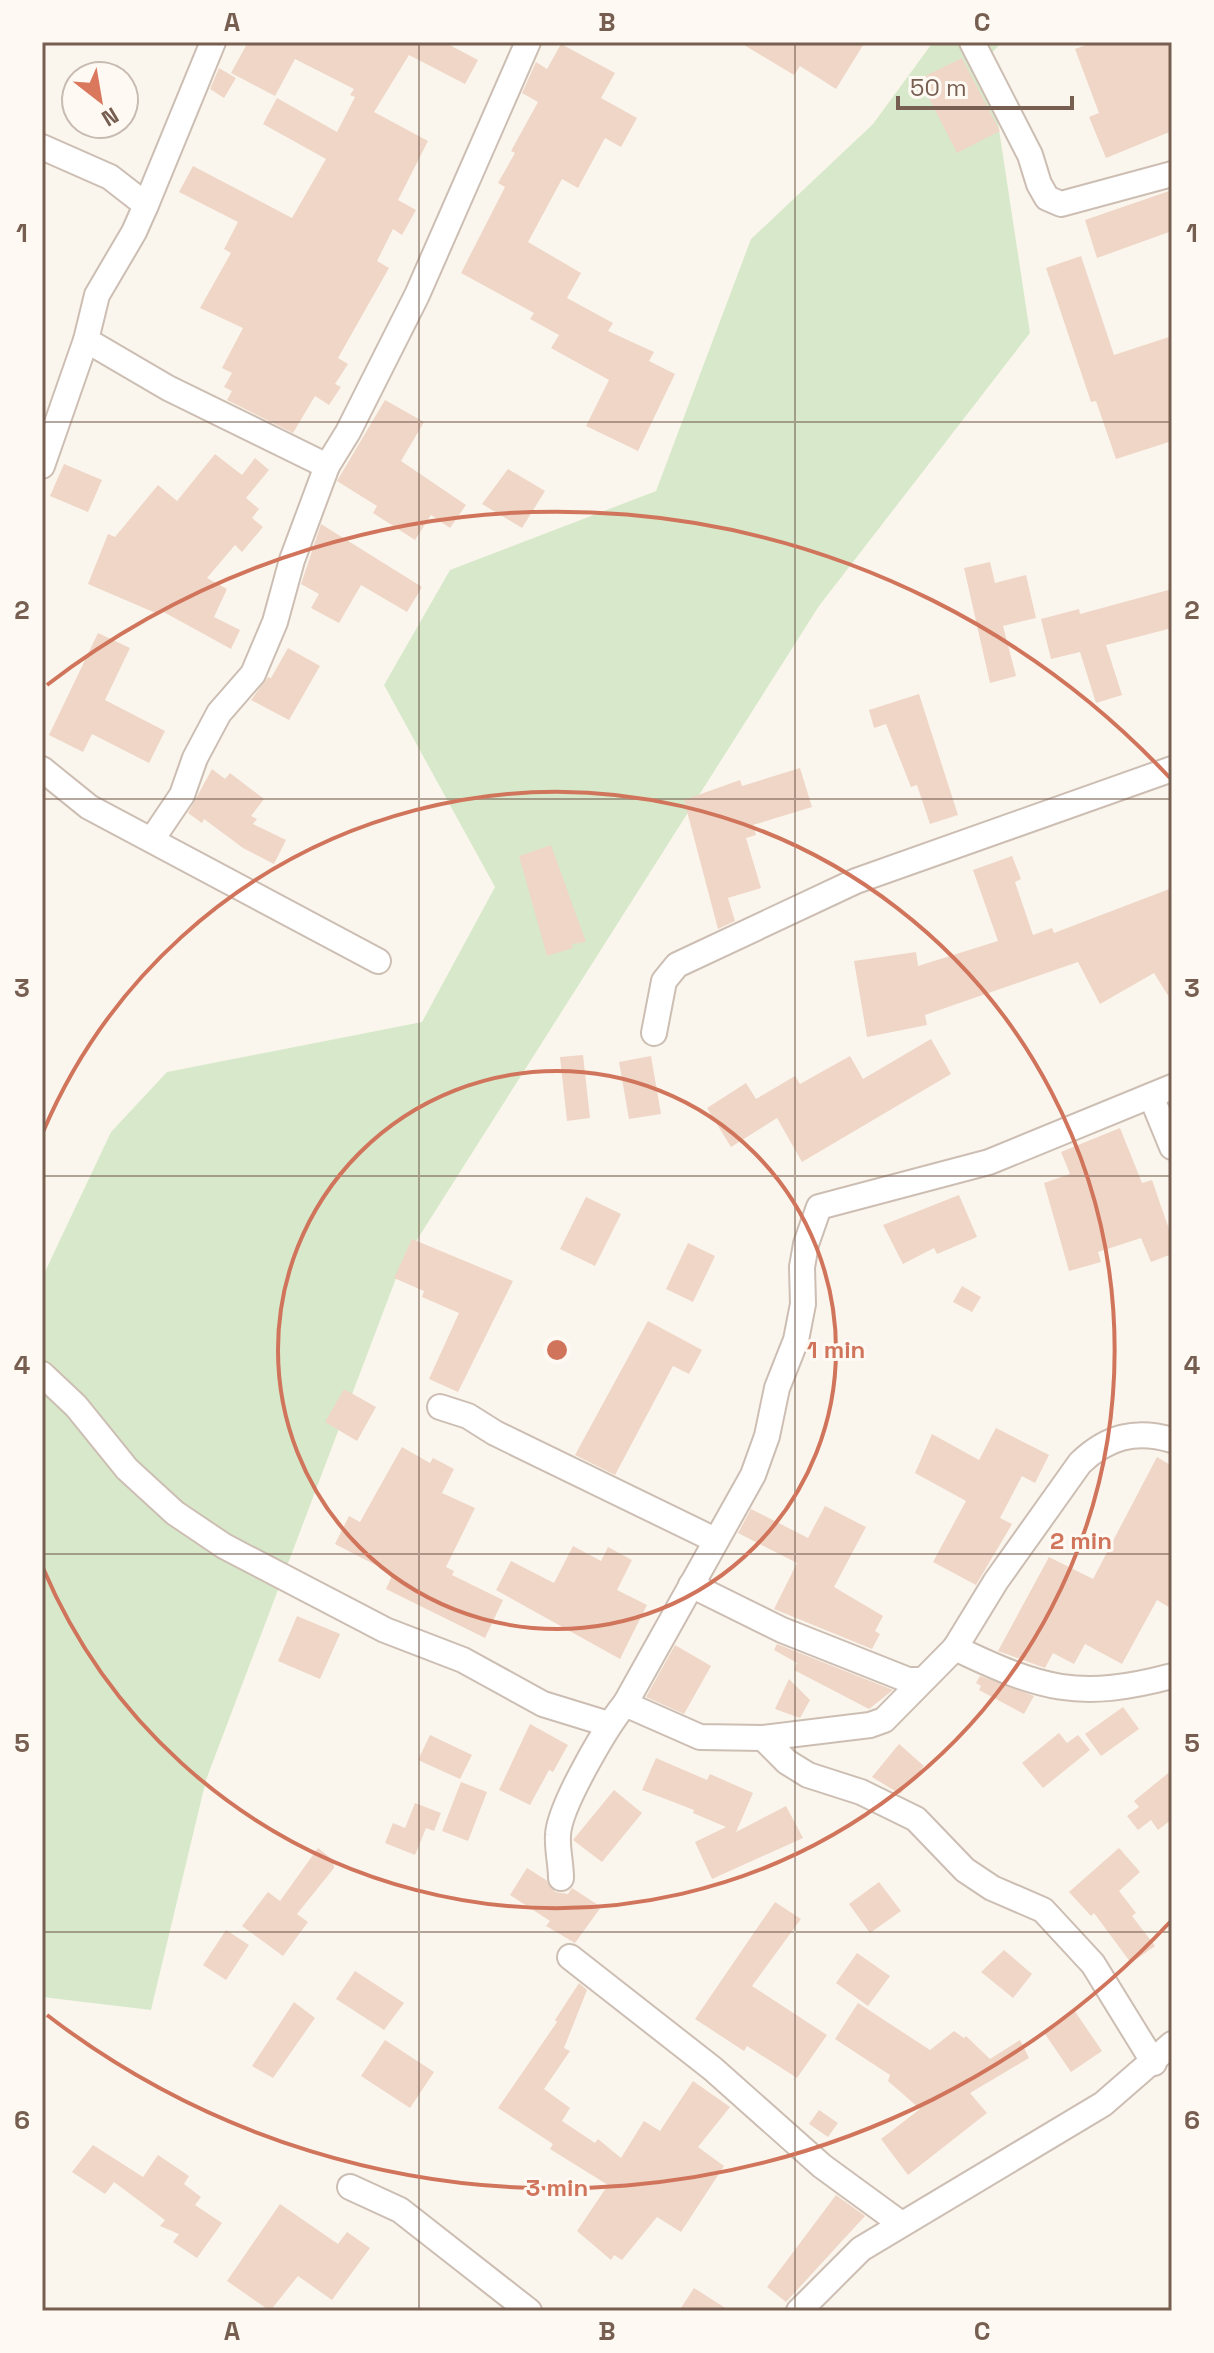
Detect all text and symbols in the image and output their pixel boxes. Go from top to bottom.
text: A [224,5,241,39]
text: B [598,5,616,39]
text: C [974,5,990,39]
north arrow [60,60,140,140]
scale bar [898,60,1072,110]
text: 50 m [910,72,967,103]
text: N [97,101,124,133]
text: 1 [16,216,28,250]
text: 1 [1186,216,1198,250]
text: 2 [14,593,30,627]
text: 2 [1184,593,1200,627]
text: 3 [14,971,30,1005]
text: 3 [1184,971,1200,1005]
text: 1 min [807,1334,865,1365]
centre of rings [543,1336,571,1364]
text: 4 [14,1348,30,1382]
text: 4 [1184,1348,1200,1382]
text: 2 min [1050,1525,1112,1556]
text: 5 [14,1726,30,1760]
text: 5 [1184,1726,1200,1760]
text: 6 [14,2103,30,2137]
text: 6 [1184,2103,1200,2137]
text: 3 min [526,2172,588,2203]
text: A [224,2314,241,2348]
text: B [598,2314,616,2348]
text: C [974,2314,990,2348]

